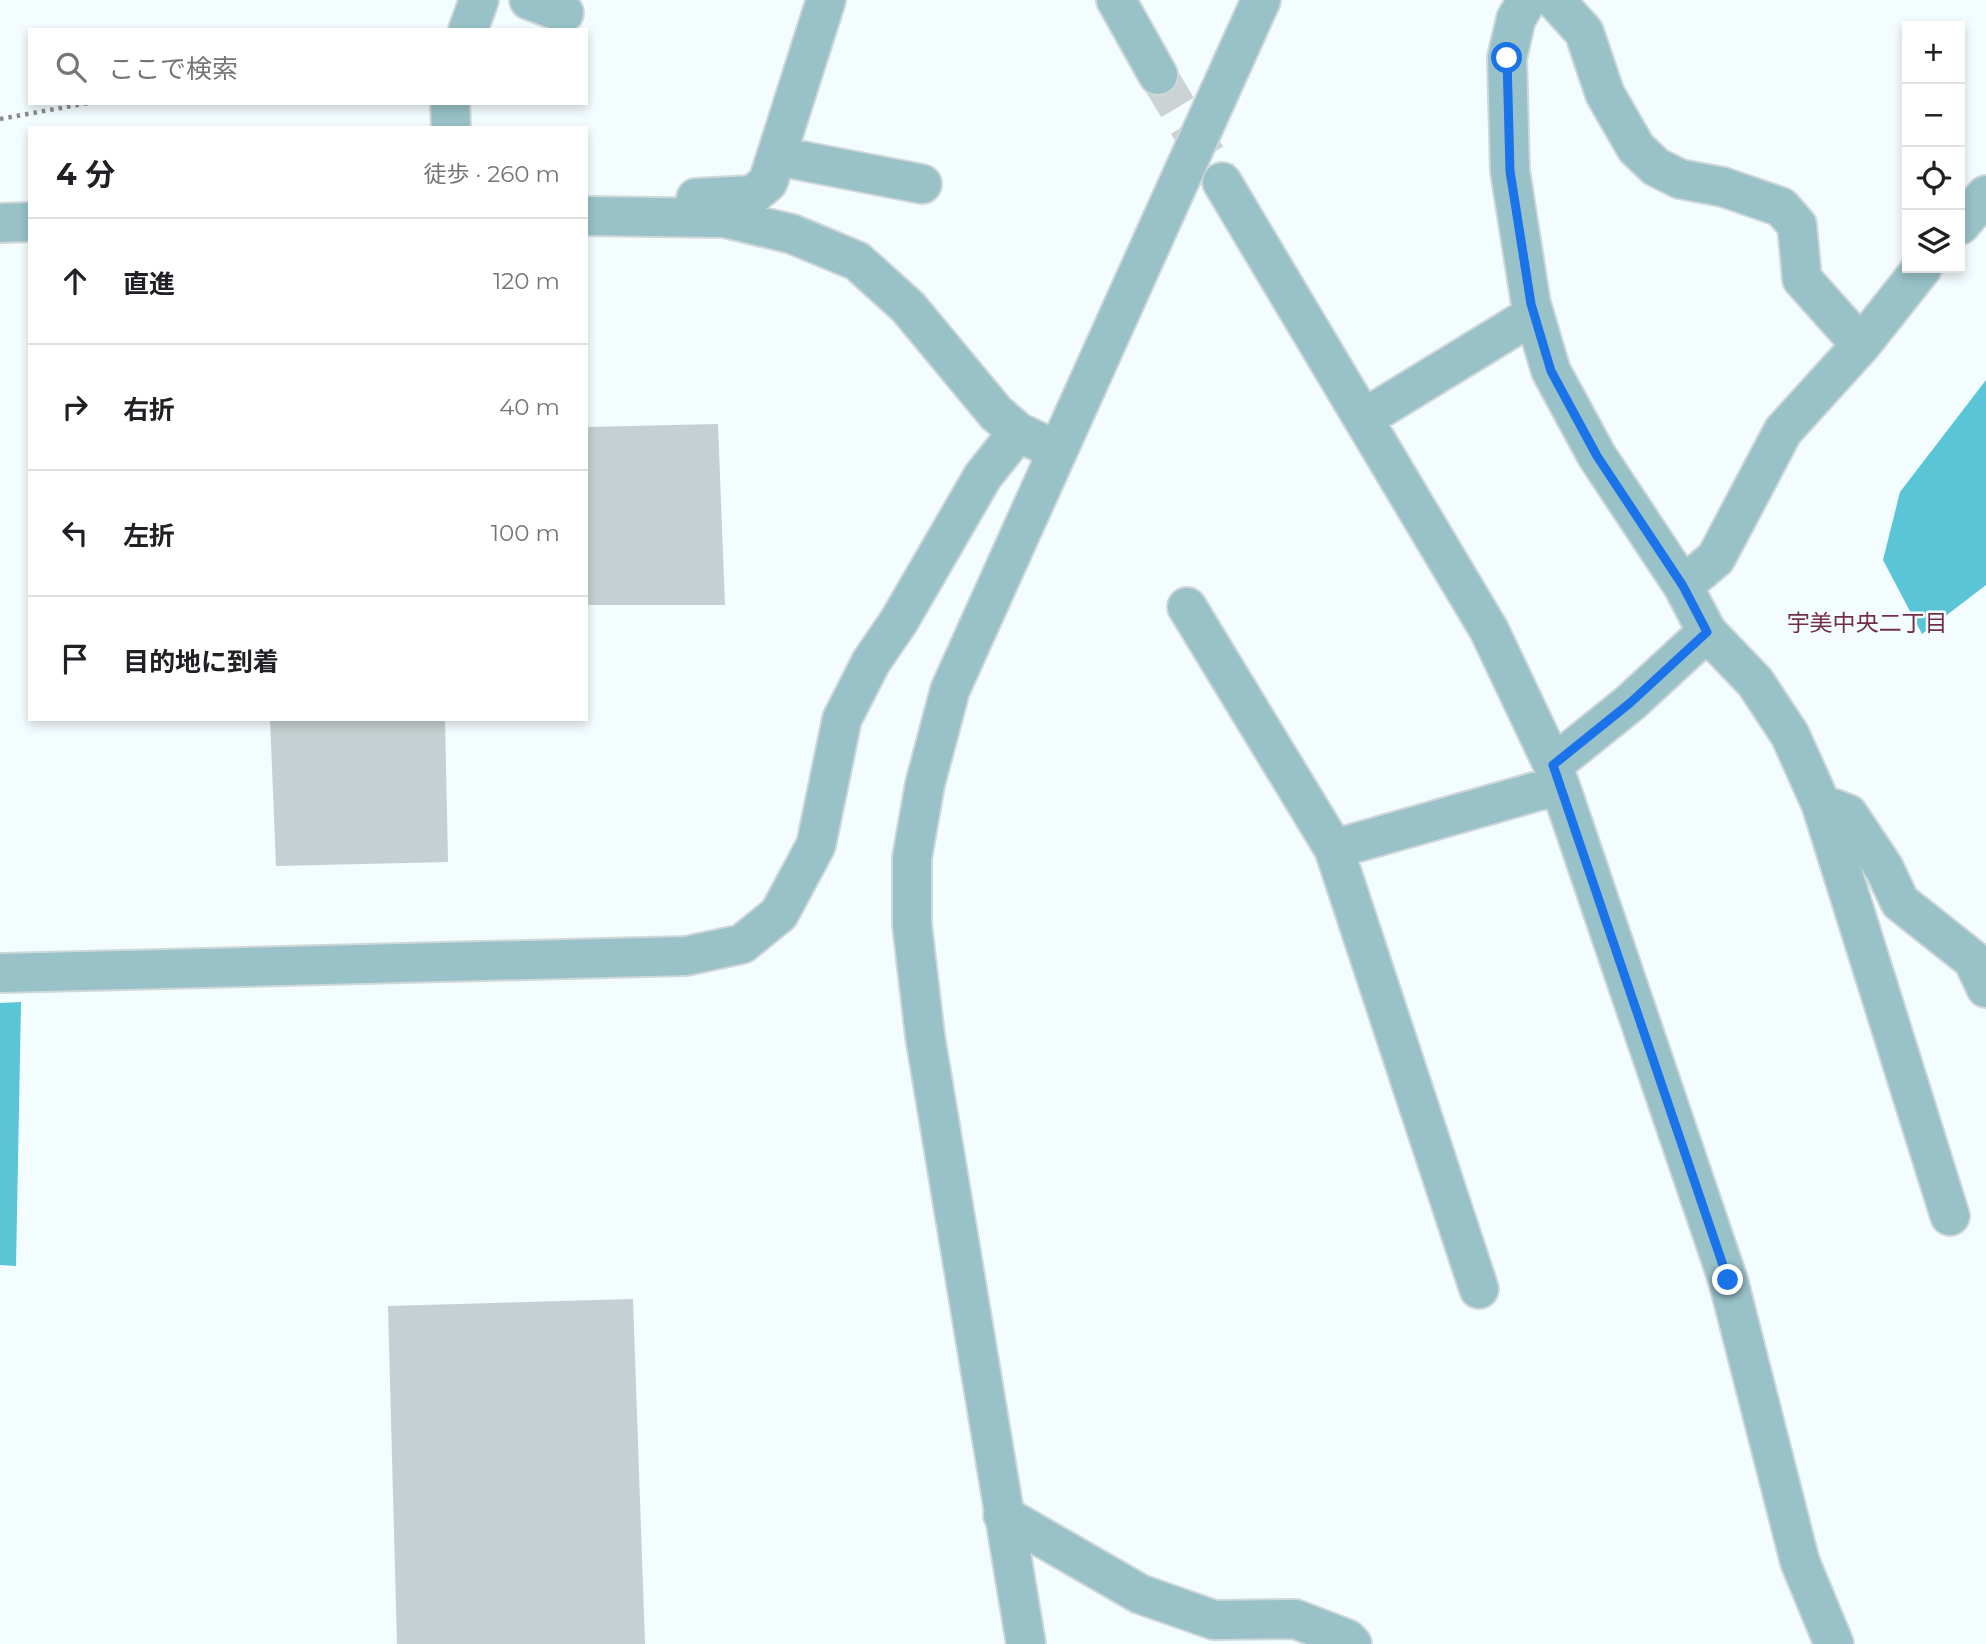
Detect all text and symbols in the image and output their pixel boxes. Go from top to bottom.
map controls [1902,21,1965,273]
button: + [1902,21,1965,84]
search box [28,28,588,105]
route start [1491,42,1522,73]
icon: search [52,48,90,86]
text: ここで検索 [108,53,238,85]
button: − [1902,84,1965,147]
button: locate [1902,147,1965,210]
text: 4 分 [56,156,115,193]
text: 徒歩 · 260 m [423,160,560,188]
button: layers [1902,210,1965,273]
icon: ahead [56,262,94,300]
text: 120 m [493,267,560,295]
text: 直進 [123,268,175,300]
icon: right [56,388,94,426]
text: 40 m [499,393,560,421]
text: 右折 [123,394,175,426]
icon: left [56,514,94,552]
text: 100 m [491,519,560,547]
text: 左折 [123,520,175,552]
district label: 宇美中央二丁目 [1787,609,1948,637]
icon: arrive [56,640,94,678]
text: 目的地に到着 [123,646,279,678]
route end [1712,1264,1743,1295]

